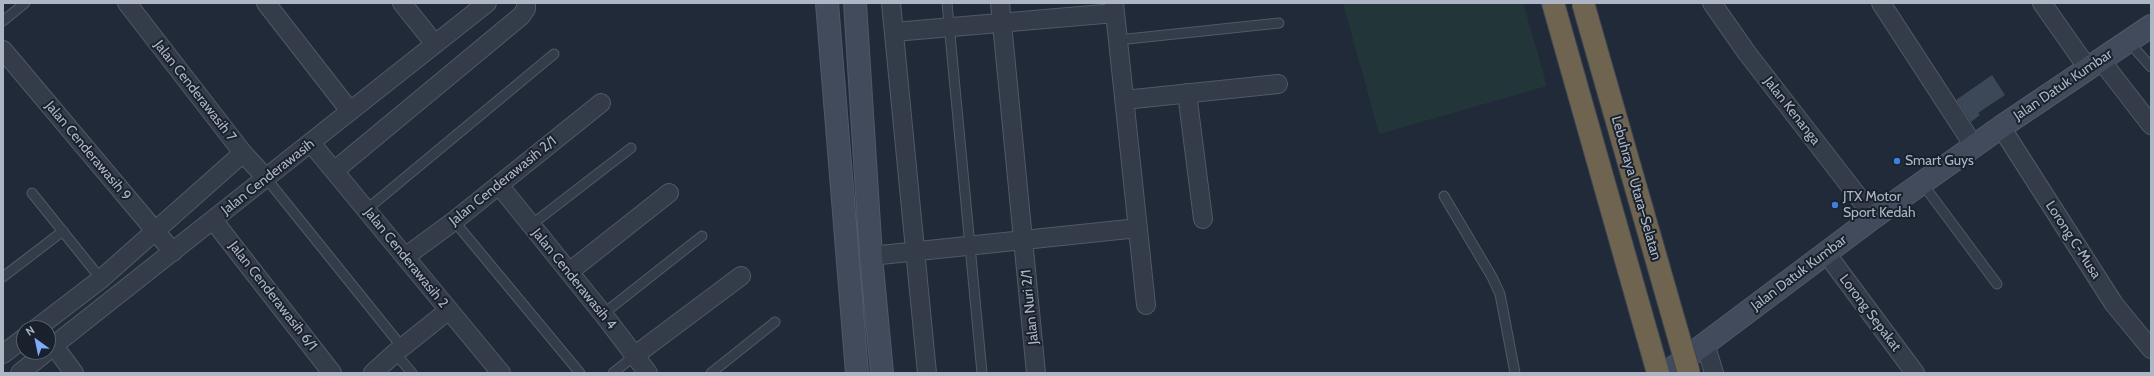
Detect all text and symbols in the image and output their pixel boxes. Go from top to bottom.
street label: Jalan Cenderawasih 7 [150,37,240,145]
street label: Jalan Datuk Kumbar [2010,46,2116,124]
street label: Jalan Kenanga [1760,74,1824,148]
street label: Jalan Cenderawasih 9 [42,98,134,204]
street label: Lebuhraya Utara–Selatan [1607,114,1665,262]
street label: Jalan Cenderawasih 2/1 [446,133,560,229]
street label: Jalan Cenderawasih [218,135,318,219]
place label: Smart Guys [1905,153,1974,169]
marker: Smart Guys [1892,156,1902,166]
place label: JTX Motor Sport Kedah [1843,189,1916,222]
street label: Lorong C-Musa [2042,198,2104,282]
marker: JTX Motor Sport Kedah [1830,200,1840,210]
street label: Jalan Cenderawasih 2 [360,205,452,311]
street label: Jalan Cenderawasih 4 [528,225,620,333]
street label: Jalan Datuk Kumbar [1748,232,1850,314]
street label: Jalan Cenderawasih 6/1 [225,238,321,354]
street label: Jalan Nuri 2/1 [1018,269,1042,345]
street label: Lorong Sepakat [1836,271,1904,355]
north arrow [16,320,56,360]
text: N [23,323,37,339]

